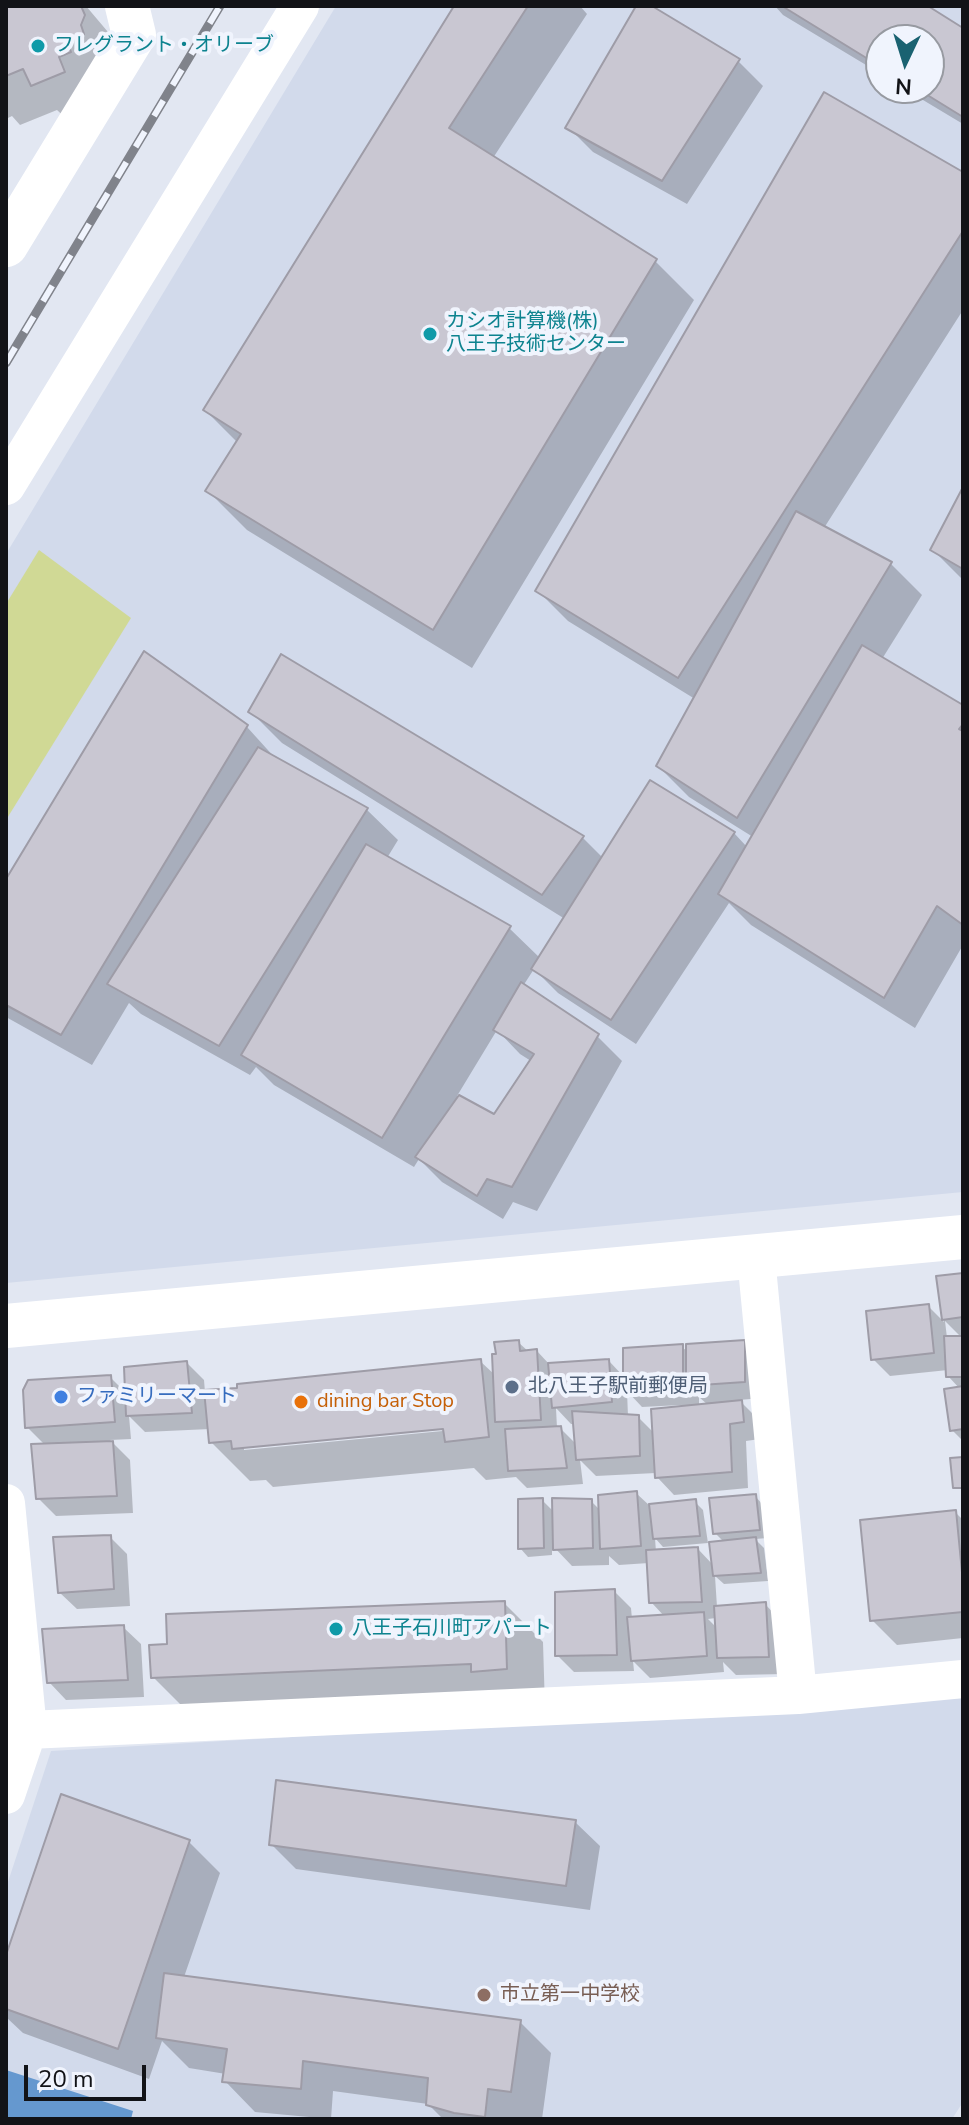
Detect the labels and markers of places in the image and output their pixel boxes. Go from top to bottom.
place label: フレグラント・オリーブ [54,34,274,58]
marker: フレグラント・オリーブ [29,37,47,55]
place label: カシオ計算機(株) 八王子技術センター [446,310,626,357]
marker: カシオ計算機(株) 八王子技術センター [421,325,439,343]
place label: 北八王子駅前郵便局 [528,1375,708,1399]
marker: 北八王子駅前郵便局 [503,1378,521,1396]
place label: ファミリーマート [77,1385,237,1409]
marker: ファミリーマート [52,1388,70,1406]
place label: dining bar Stop [317,1390,454,1414]
marker: dining bar Stop [292,1393,310,1411]
place label: 八王子石川町アパート [352,1617,552,1641]
marker: 八王子石川町アパート [327,1620,345,1638]
place label: 市立第一中学校 [500,1983,640,2007]
marker: 市立第一中学校 [475,1986,493,2004]

